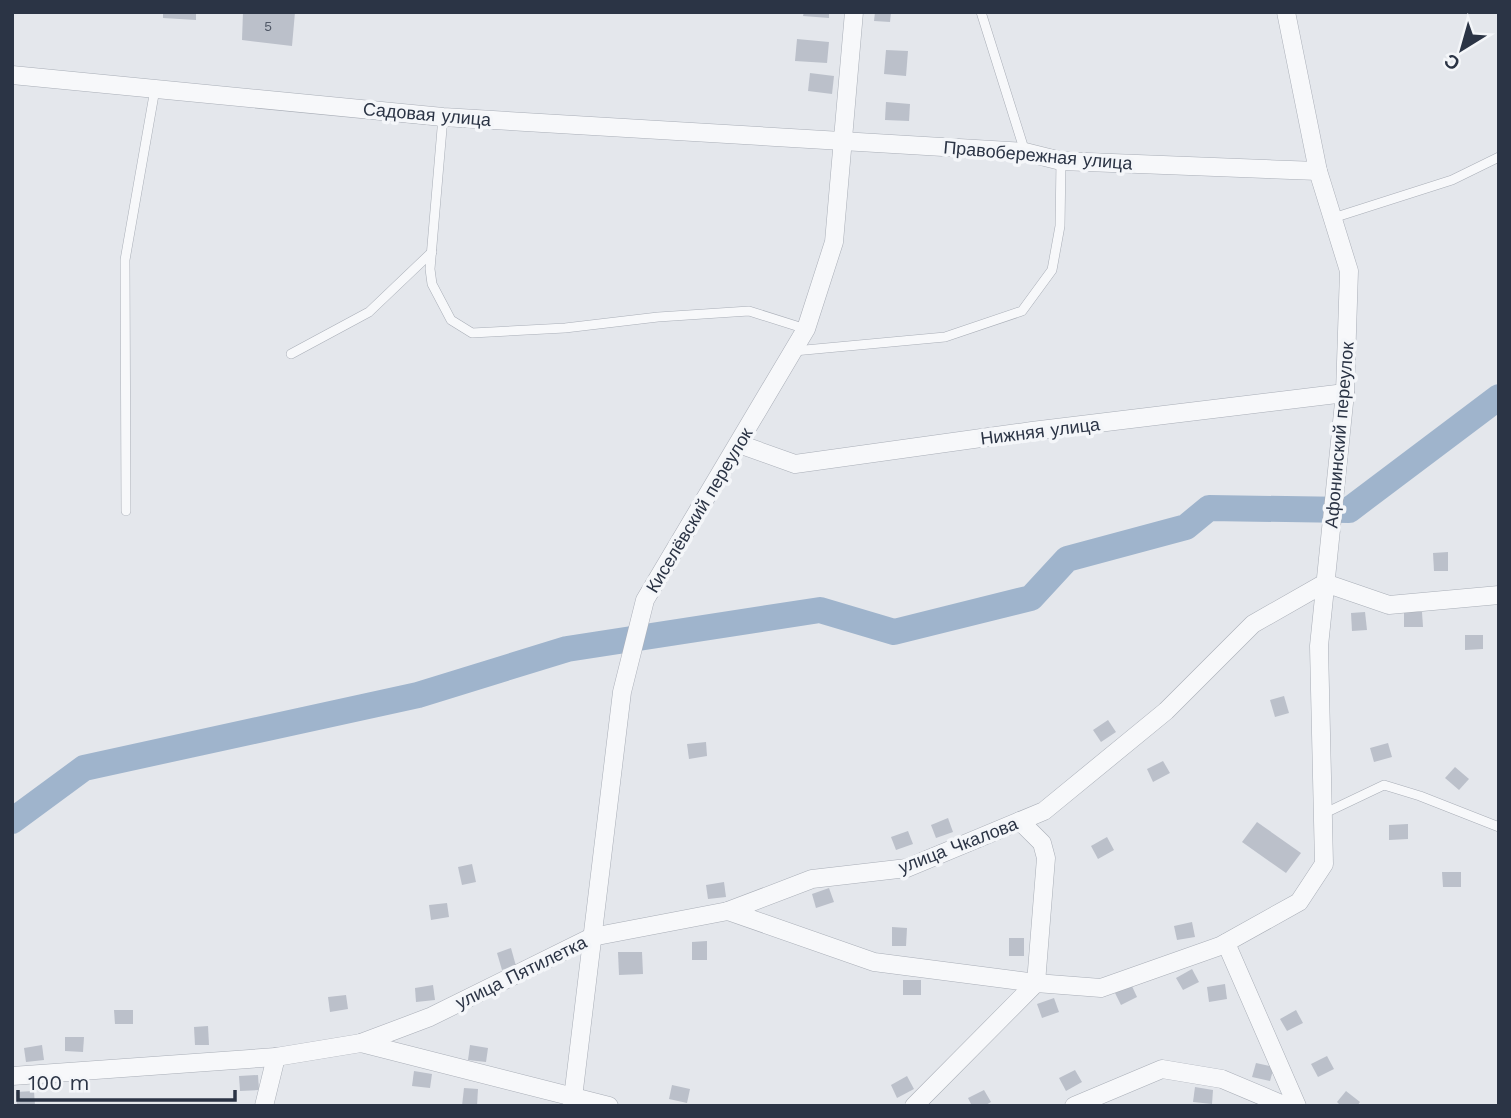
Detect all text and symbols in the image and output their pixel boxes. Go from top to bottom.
north arrow [1427,14,1497,84]
house number: 5 [264,18,272,34]
text: С [1439,49,1464,75]
street label: Садовая улица [362,98,493,130]
street label: Правобережная улица [943,136,1134,174]
street label: Афонинский переулок [1320,341,1358,529]
street label: Нижняя улица [979,413,1102,449]
street label: Киселёвский переулок [641,424,757,596]
street label: улица Чкалова [895,812,1021,877]
street label: улица Пятилетка [452,931,591,1013]
scale bar [18,1058,234,1102]
text: 100 m [28,1070,90,1095]

